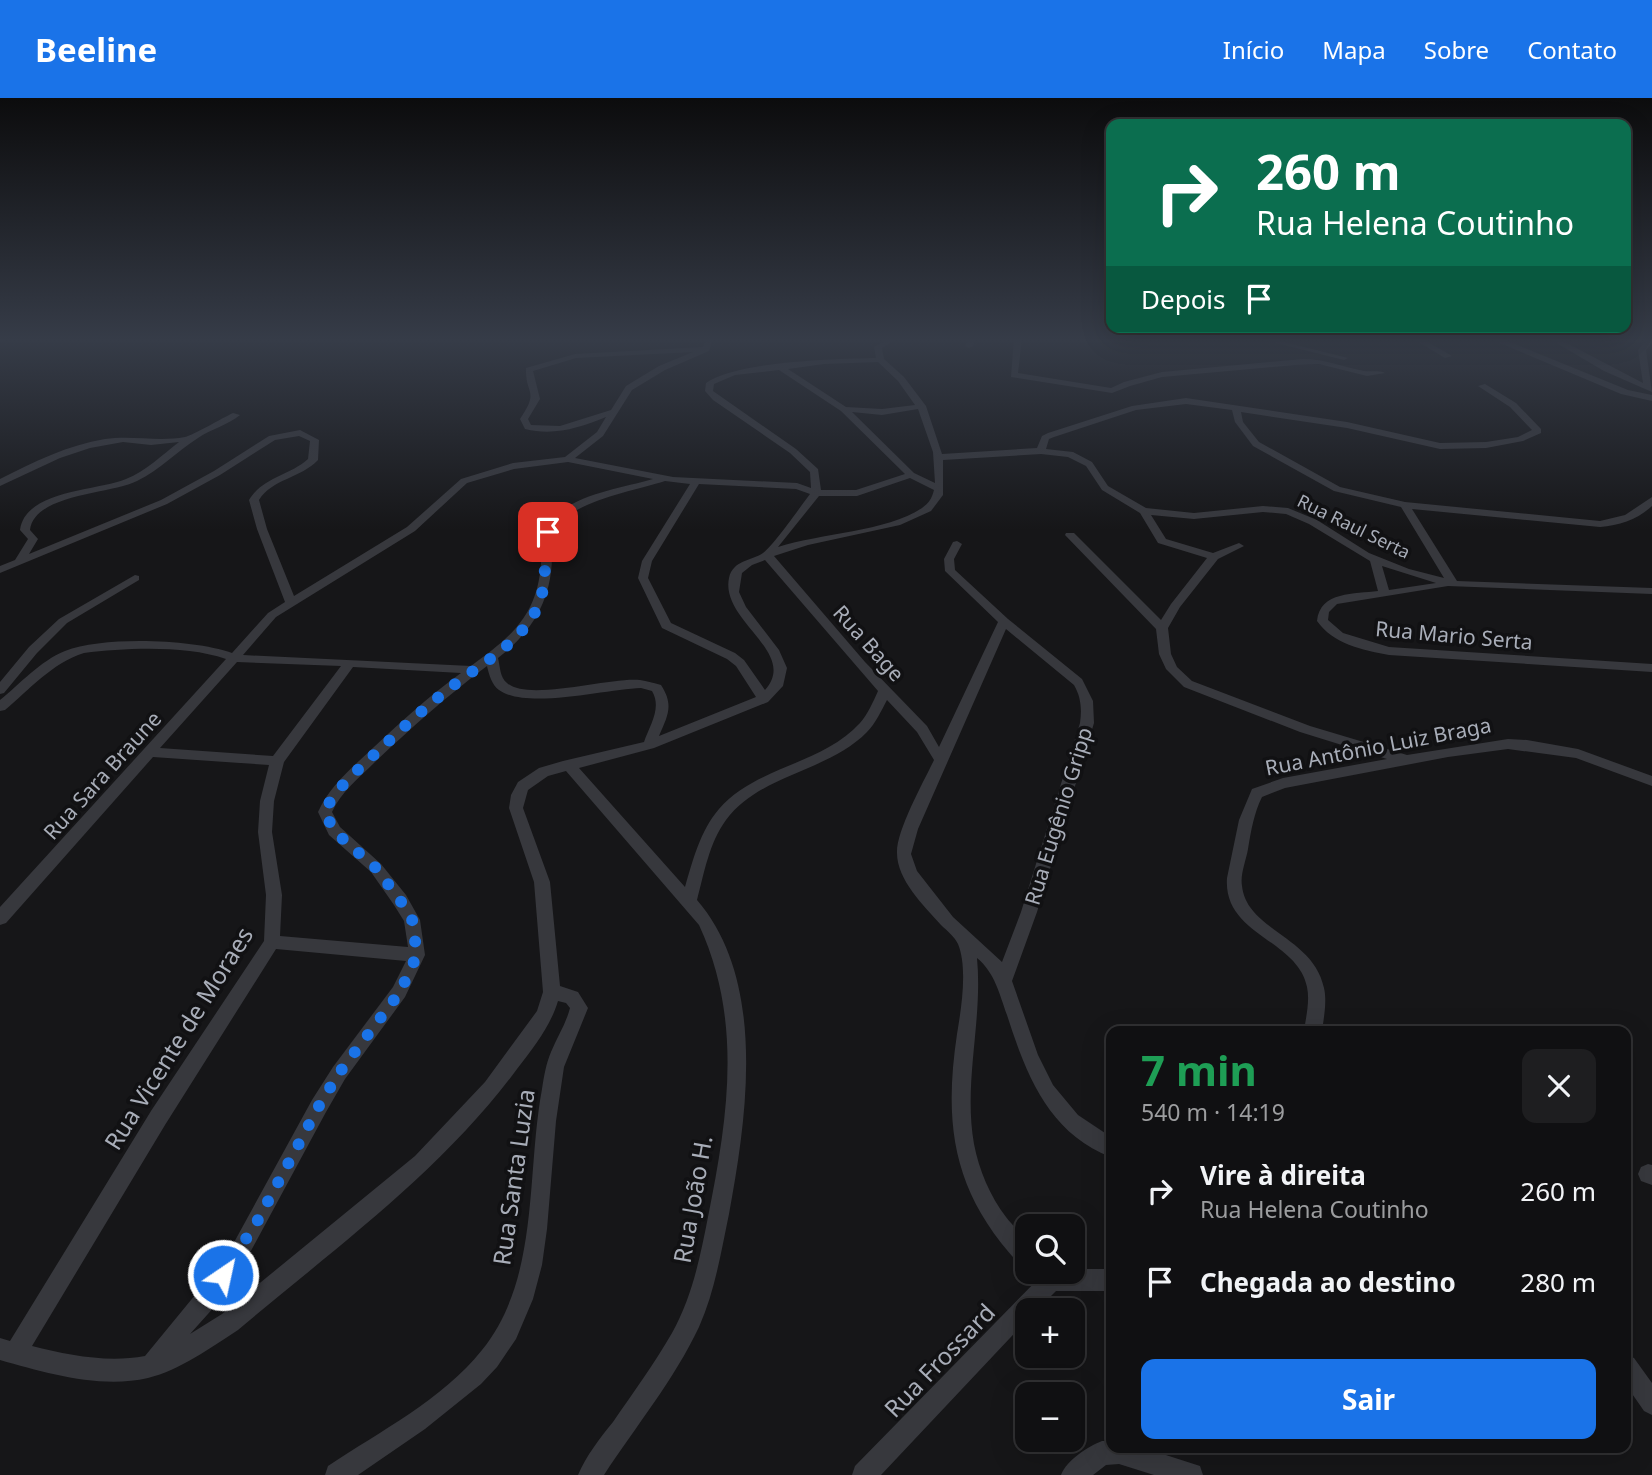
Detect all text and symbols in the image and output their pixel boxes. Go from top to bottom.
text: Beeline [35,27,157,72]
text: Início [1223,33,1284,66]
text: Mapa [1322,33,1386,66]
text: Sobre [1424,33,1489,66]
text: Contato [1527,33,1617,66]
text: 260 m [1256,138,1401,204]
icon: right [1141,147,1232,238]
text: Rua Helena Coutinho [1256,201,1574,244]
icon: arrive [1240,280,1278,318]
text: Depois [1141,281,1226,317]
street label: Rua Raul Serta [1294,488,1414,564]
pin [518,502,578,562]
icon: arrive [529,513,567,551]
street label: Rua Bage [827,599,911,687]
street label: Rua Mario Serta [1374,614,1534,656]
street label: Rua Sara Braune [37,705,167,845]
street label: Rua Antônio Luiz Braga [1263,710,1493,782]
street label: Rua Eugênio Gripp [1018,724,1098,908]
street label: Rua Vicente de Moraes [96,920,260,1156]
text: 7 min [1141,1041,1257,1098]
button: close [1522,1049,1596,1123]
street label: Rua Santa Luzia [484,1087,542,1267]
text: 540 m · 14:19 [1141,1096,1285,1128]
street label: Rua João H. [665,1133,719,1265]
text: Vire à direita [1200,1157,1366,1193]
icon: right [1141,1172,1179,1210]
text: 260 m [1520,1173,1596,1209]
text: Rua Helena Coutinho [1200,1193,1429,1225]
map controls [1015,1214,1085,1452]
button: search [1015,1214,1085,1284]
position arrow [186,1238,260,1312]
icon: arrive [1141,1263,1179,1301]
text: Chegada ao destino [1200,1264,1456,1300]
text: 280 m [1520,1264,1596,1300]
street label: Rua Frossard [876,1296,1002,1424]
button: + [1015,1298,1085,1368]
button: Sair [1141,1359,1596,1439]
button: − [1015,1382,1085,1452]

